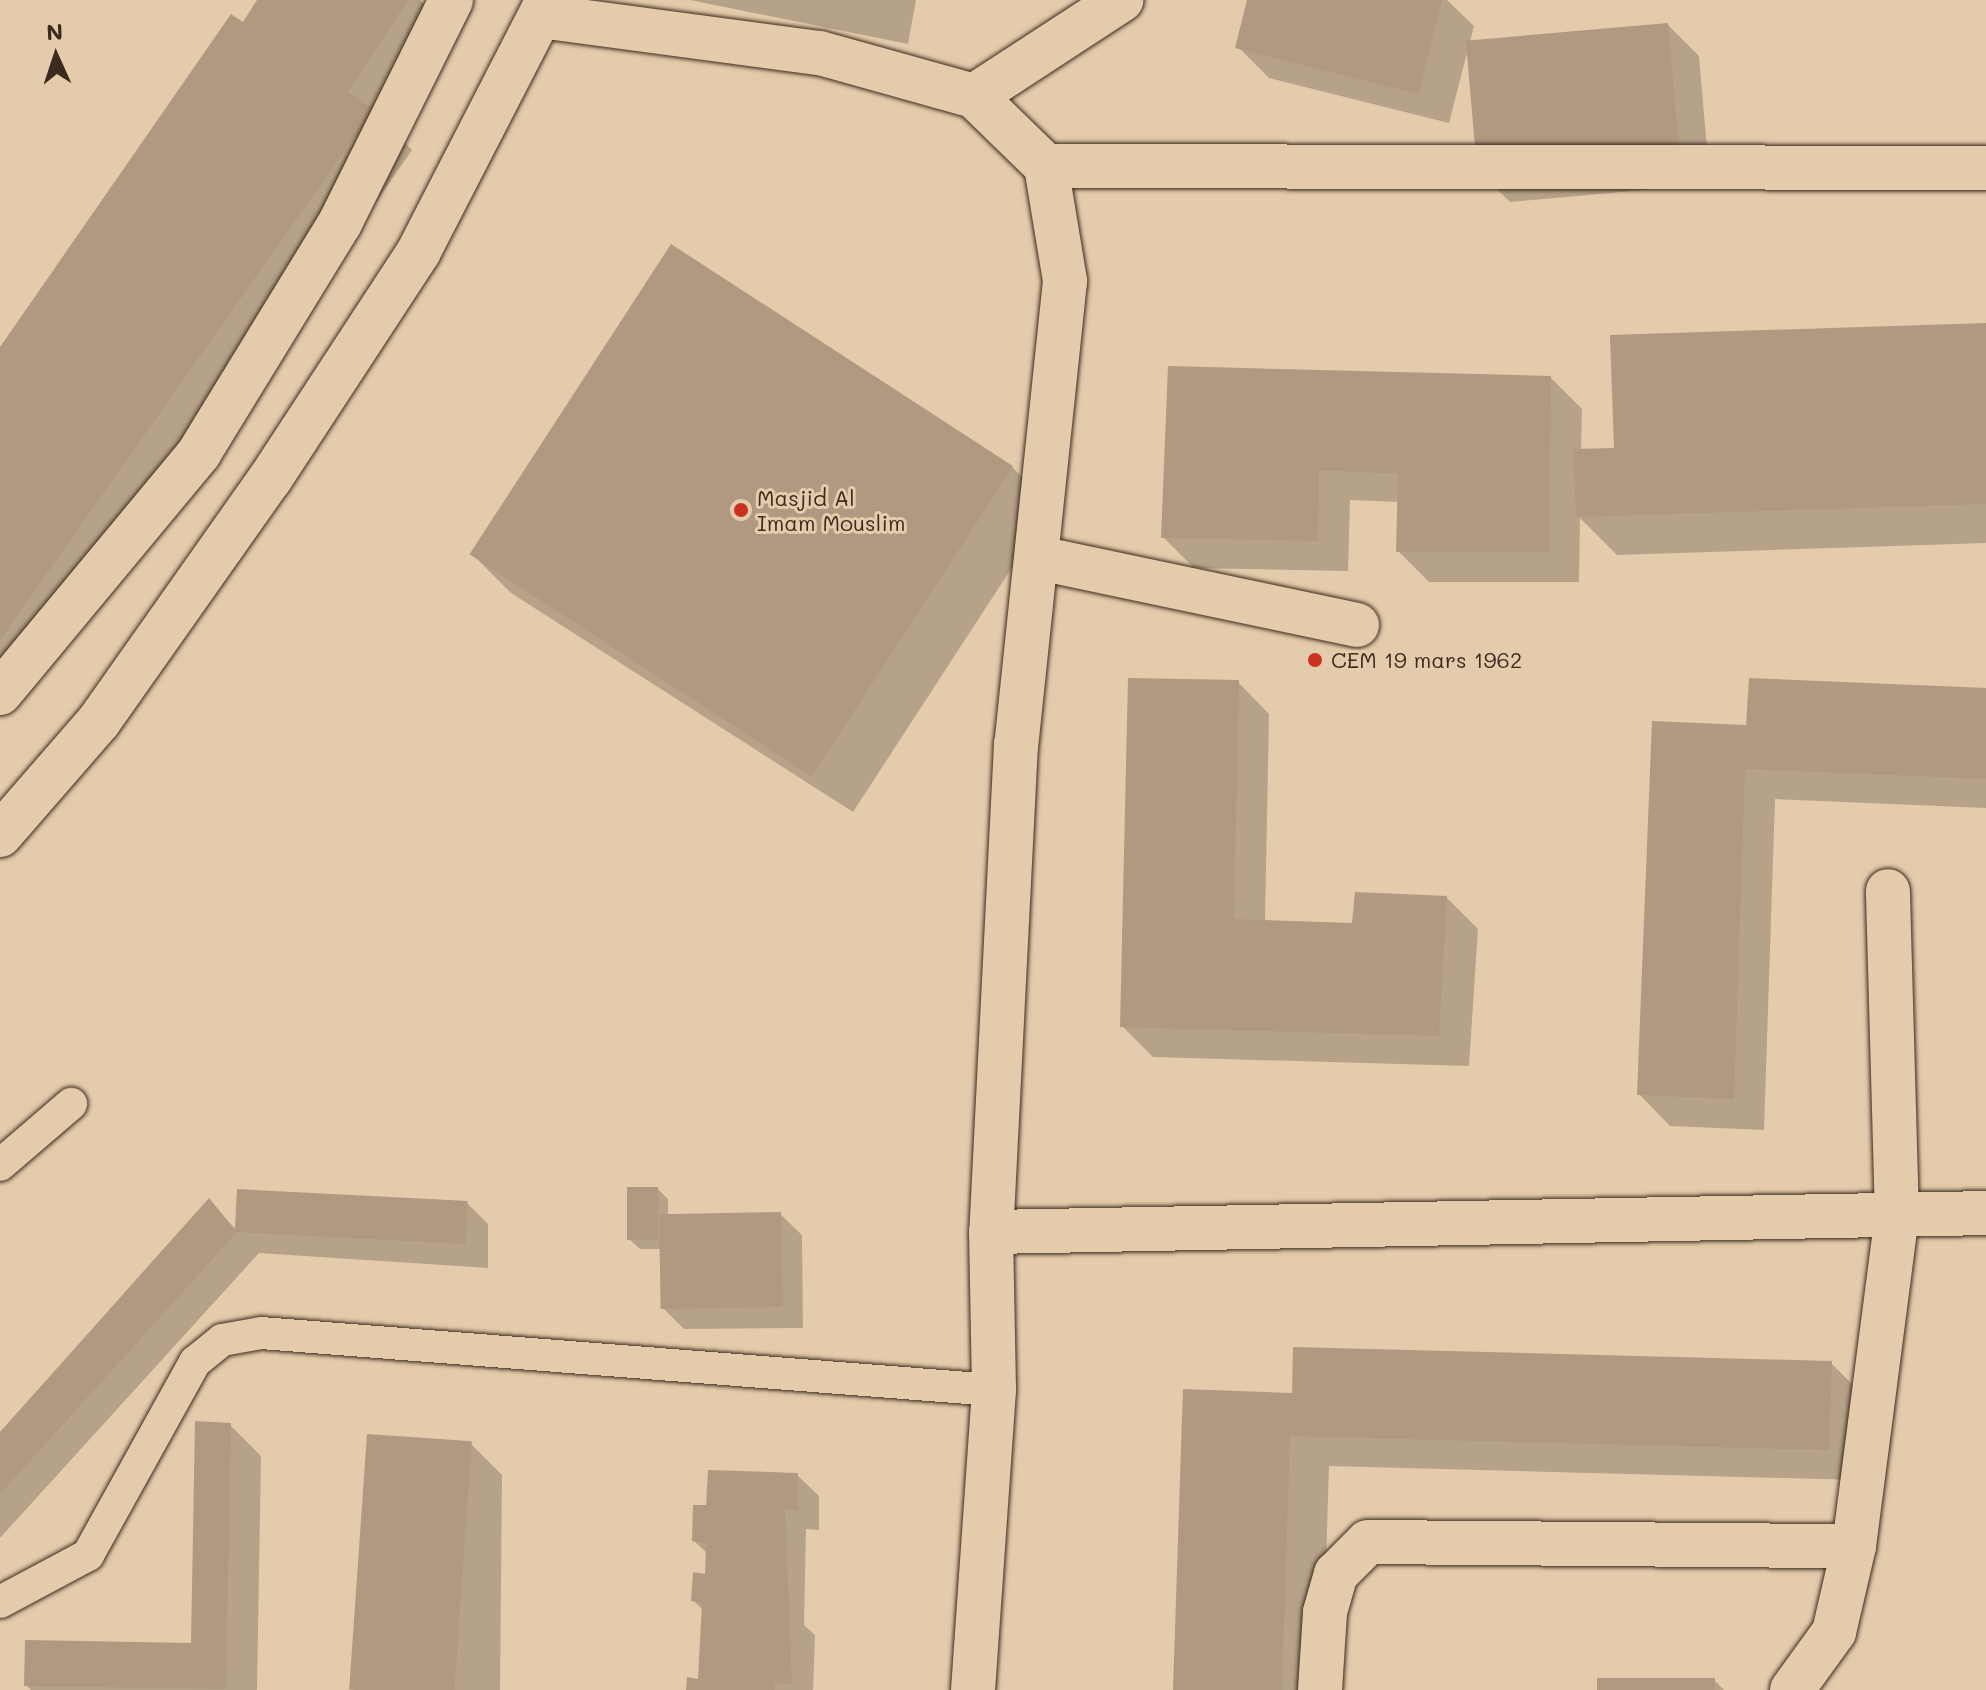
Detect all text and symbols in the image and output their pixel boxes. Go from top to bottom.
north arrow [16,16,96,96]
text: N [46,17,64,46]
place label: Masjid Al Imam Mouslim [757,484,906,536]
marker: Masjid Al Imam Mouslim [732,501,750,519]
place label: CEM 19 mars 1962 [1331,647,1522,673]
marker: CEM 19 mars 1962 [1306,651,1324,669]

